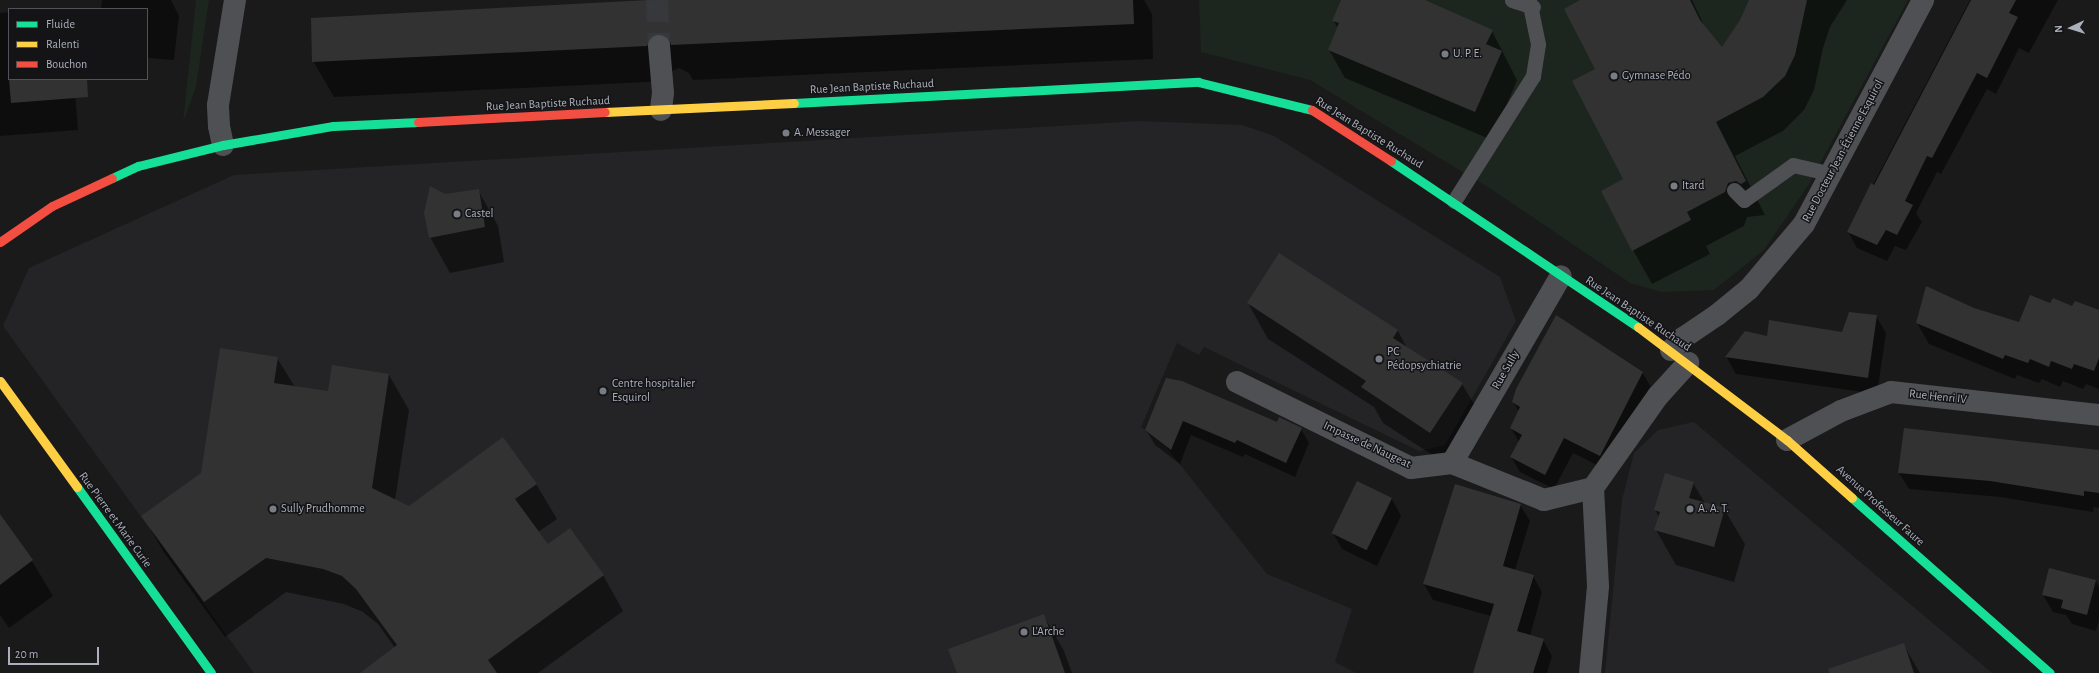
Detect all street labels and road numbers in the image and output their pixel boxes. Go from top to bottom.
street label: Rue Jean Baptiste Ruchaud [810,77,934,97]
street label: Rue Docteur Jean-Étienne Esquirol [1799,77,1887,225]
street label: Rue Jean Baptiste Ruchaud [486,94,610,114]
street label: Rue Jean Baptiste Ruchaud [1312,94,1426,172]
street label: Rue Jean Baptiste Ruchaud [1582,273,1694,355]
street label: Rue Sully [1489,348,1523,392]
street label: Rue Henri IV [1908,387,1968,407]
street label: Impasse de Naugeat [1321,418,1413,472]
street label: Avenue Professeur Faure [1833,463,1927,549]
street label: Rue Pierre et Marie Curie [75,469,155,571]

